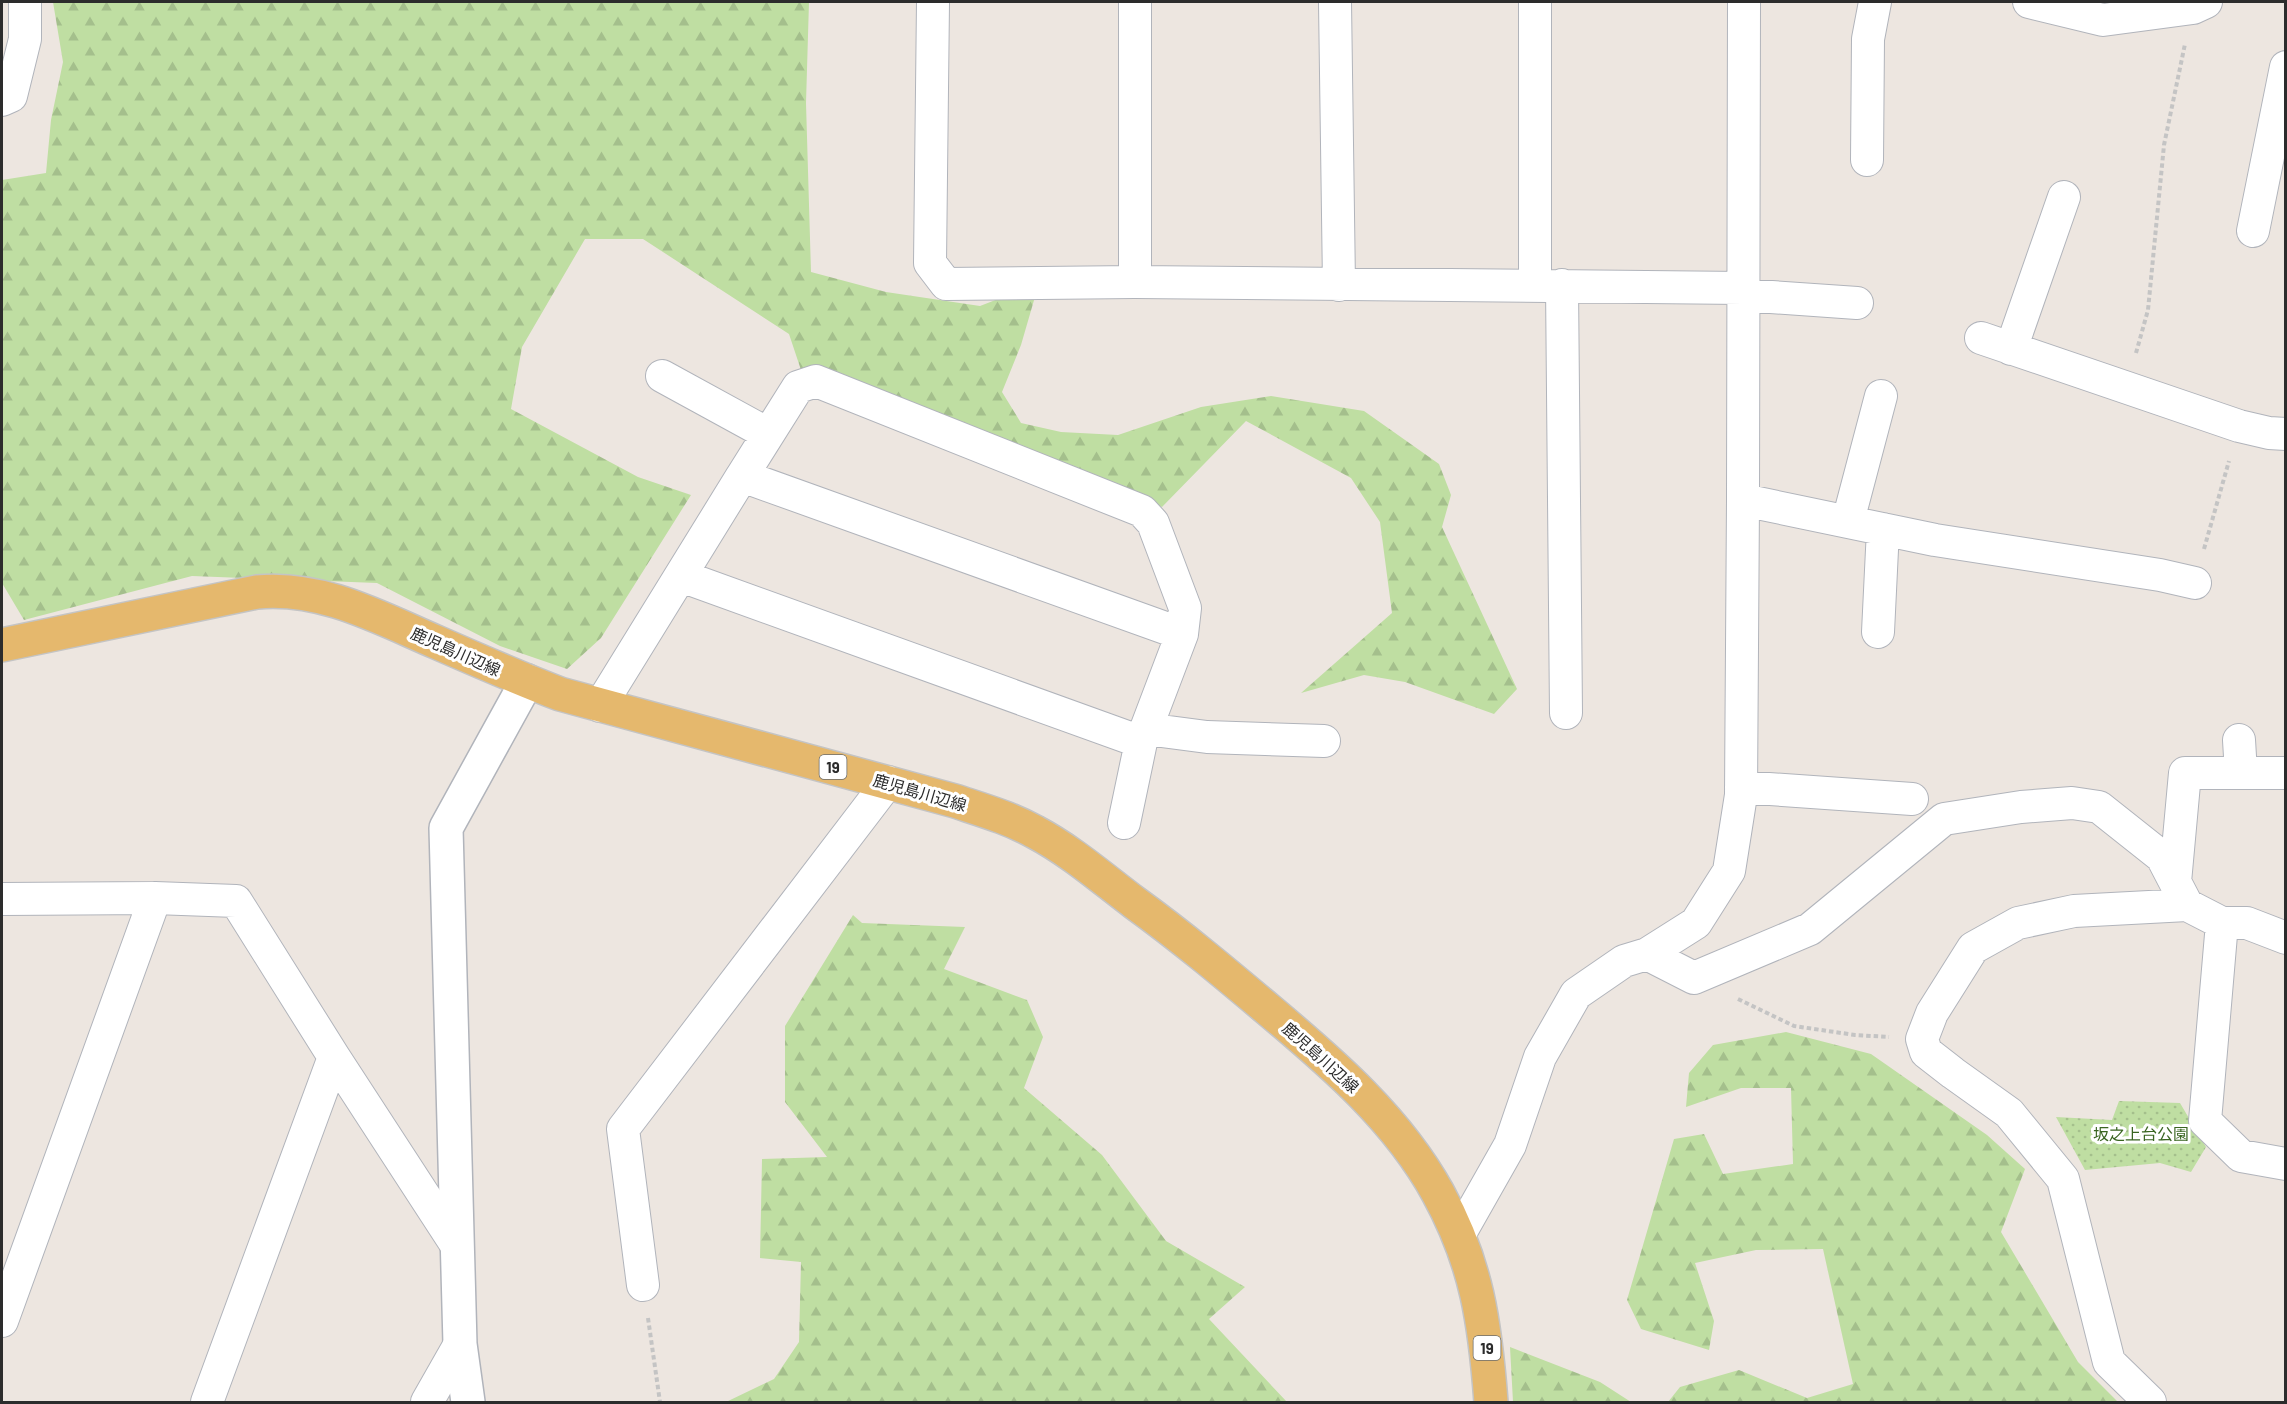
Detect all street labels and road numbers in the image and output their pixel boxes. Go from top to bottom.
street label: 鹿児島川辺線 [408,623,504,679]
road number: 19 [820,755,846,779]
street label: 鹿児島川辺線 [871,770,969,814]
street label: 鹿児島川辺線 [1279,1018,1363,1096]
road number: 19 [1474,1336,1500,1360]

